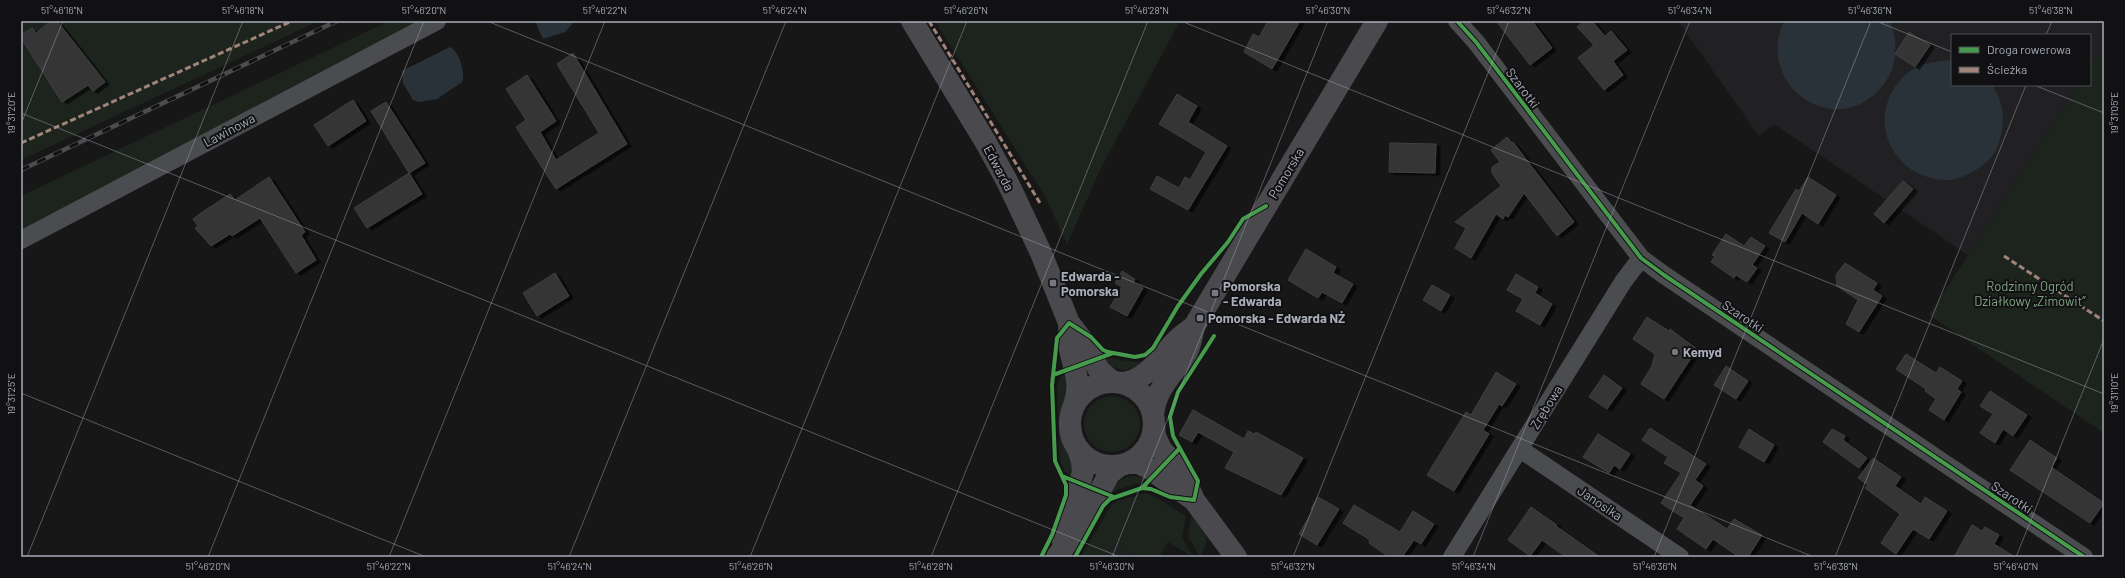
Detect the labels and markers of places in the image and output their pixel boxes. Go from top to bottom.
place label: Edwarda - Pomorska [1061,268,1120,299]
marker: Edwarda - Pomorska [1048,278,1058,288]
place label: Pomorska - Edwarda [1223,278,1282,309]
marker: Pomorska - Edwarda [1210,288,1220,298]
place label: Pomorska - Edwarda NŻ [1208,310,1345,326]
marker: Pomorska - Edwarda NŻ [1195,313,1205,323]
place label: Kemyd [1683,344,1722,360]
marker: Kemyd [1670,347,1680,357]

